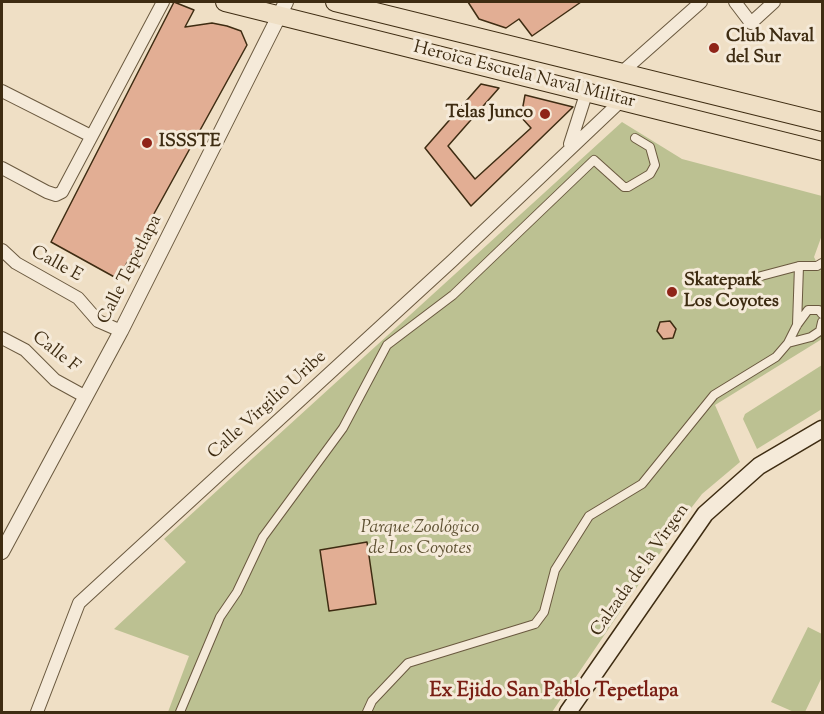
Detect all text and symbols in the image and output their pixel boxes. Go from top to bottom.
place label: Club Naval del Sur [726,27,814,70]
street label: Heroica Escuela Naval Militar [411,38,637,114]
marker: Club Naval del Sur [707,41,721,55]
place label: Telas Junco [445,103,533,125]
marker: Telas Junco [538,107,552,121]
place label: ISSSTE [159,132,221,154]
marker: ISSSTE [140,136,154,150]
street label: Calle Tepetlapa [94,212,168,328]
street label: Calle E [26,242,86,288]
place label: Skatepark Los Coyotes [684,271,779,314]
marker: Skatepark Los Coyotes [665,285,679,299]
street label: Calle F [27,328,83,378]
street label: Calle Virgilio Uribe [204,347,332,465]
street label: Calzada de la Virgen [587,500,695,642]
park label: Parque Zoológico de Los Coyotes [361,518,479,560]
district label: Ex Ejido San Pablo Tepetlapa [429,681,679,705]

